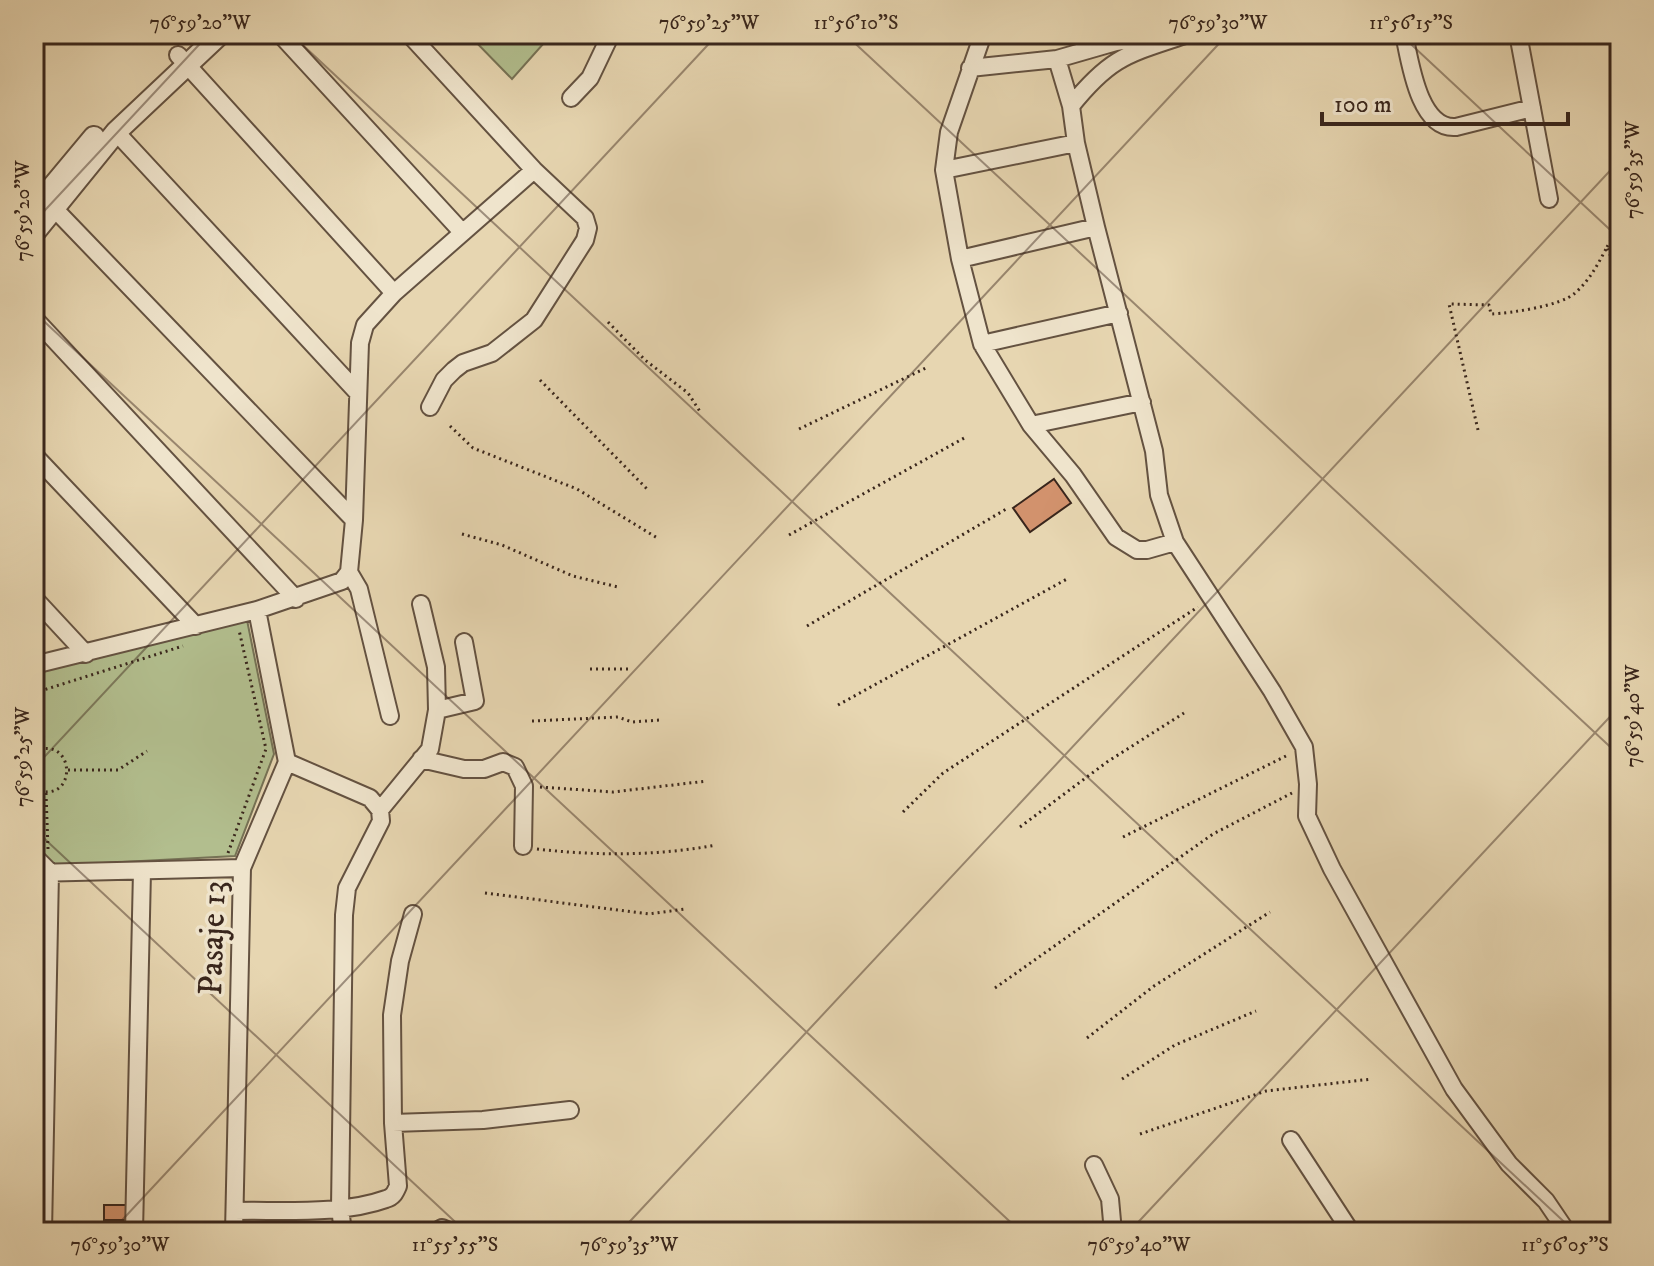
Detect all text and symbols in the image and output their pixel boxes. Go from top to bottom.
text: 76°59'20"W [149,11,251,36]
text: 76°59'25"W [659,11,760,36]
text: 11°56'10"S [813,11,899,36]
text: 76°59'30"W [1169,11,1268,36]
text: 11°56'15"S [1369,11,1453,36]
scale bar [1322,76,1568,126]
text: 100 m [1334,90,1392,120]
text: 76°59'35"W [1621,120,1646,219]
text: 76°59'20"W [11,160,36,262]
text: 76°59'40"W [1621,664,1646,767]
text: 76°59'25"W [11,706,36,807]
street label: Pasaje 13 [190,880,236,996]
text: 76°59'30"W [71,1233,170,1258]
text: 11°55'55"S [412,1233,498,1258]
text: 76°59'35"W [580,1233,679,1258]
text: 76°59'40"W [1088,1233,1191,1258]
text: 11°56'05"S [1521,1233,1609,1258]

